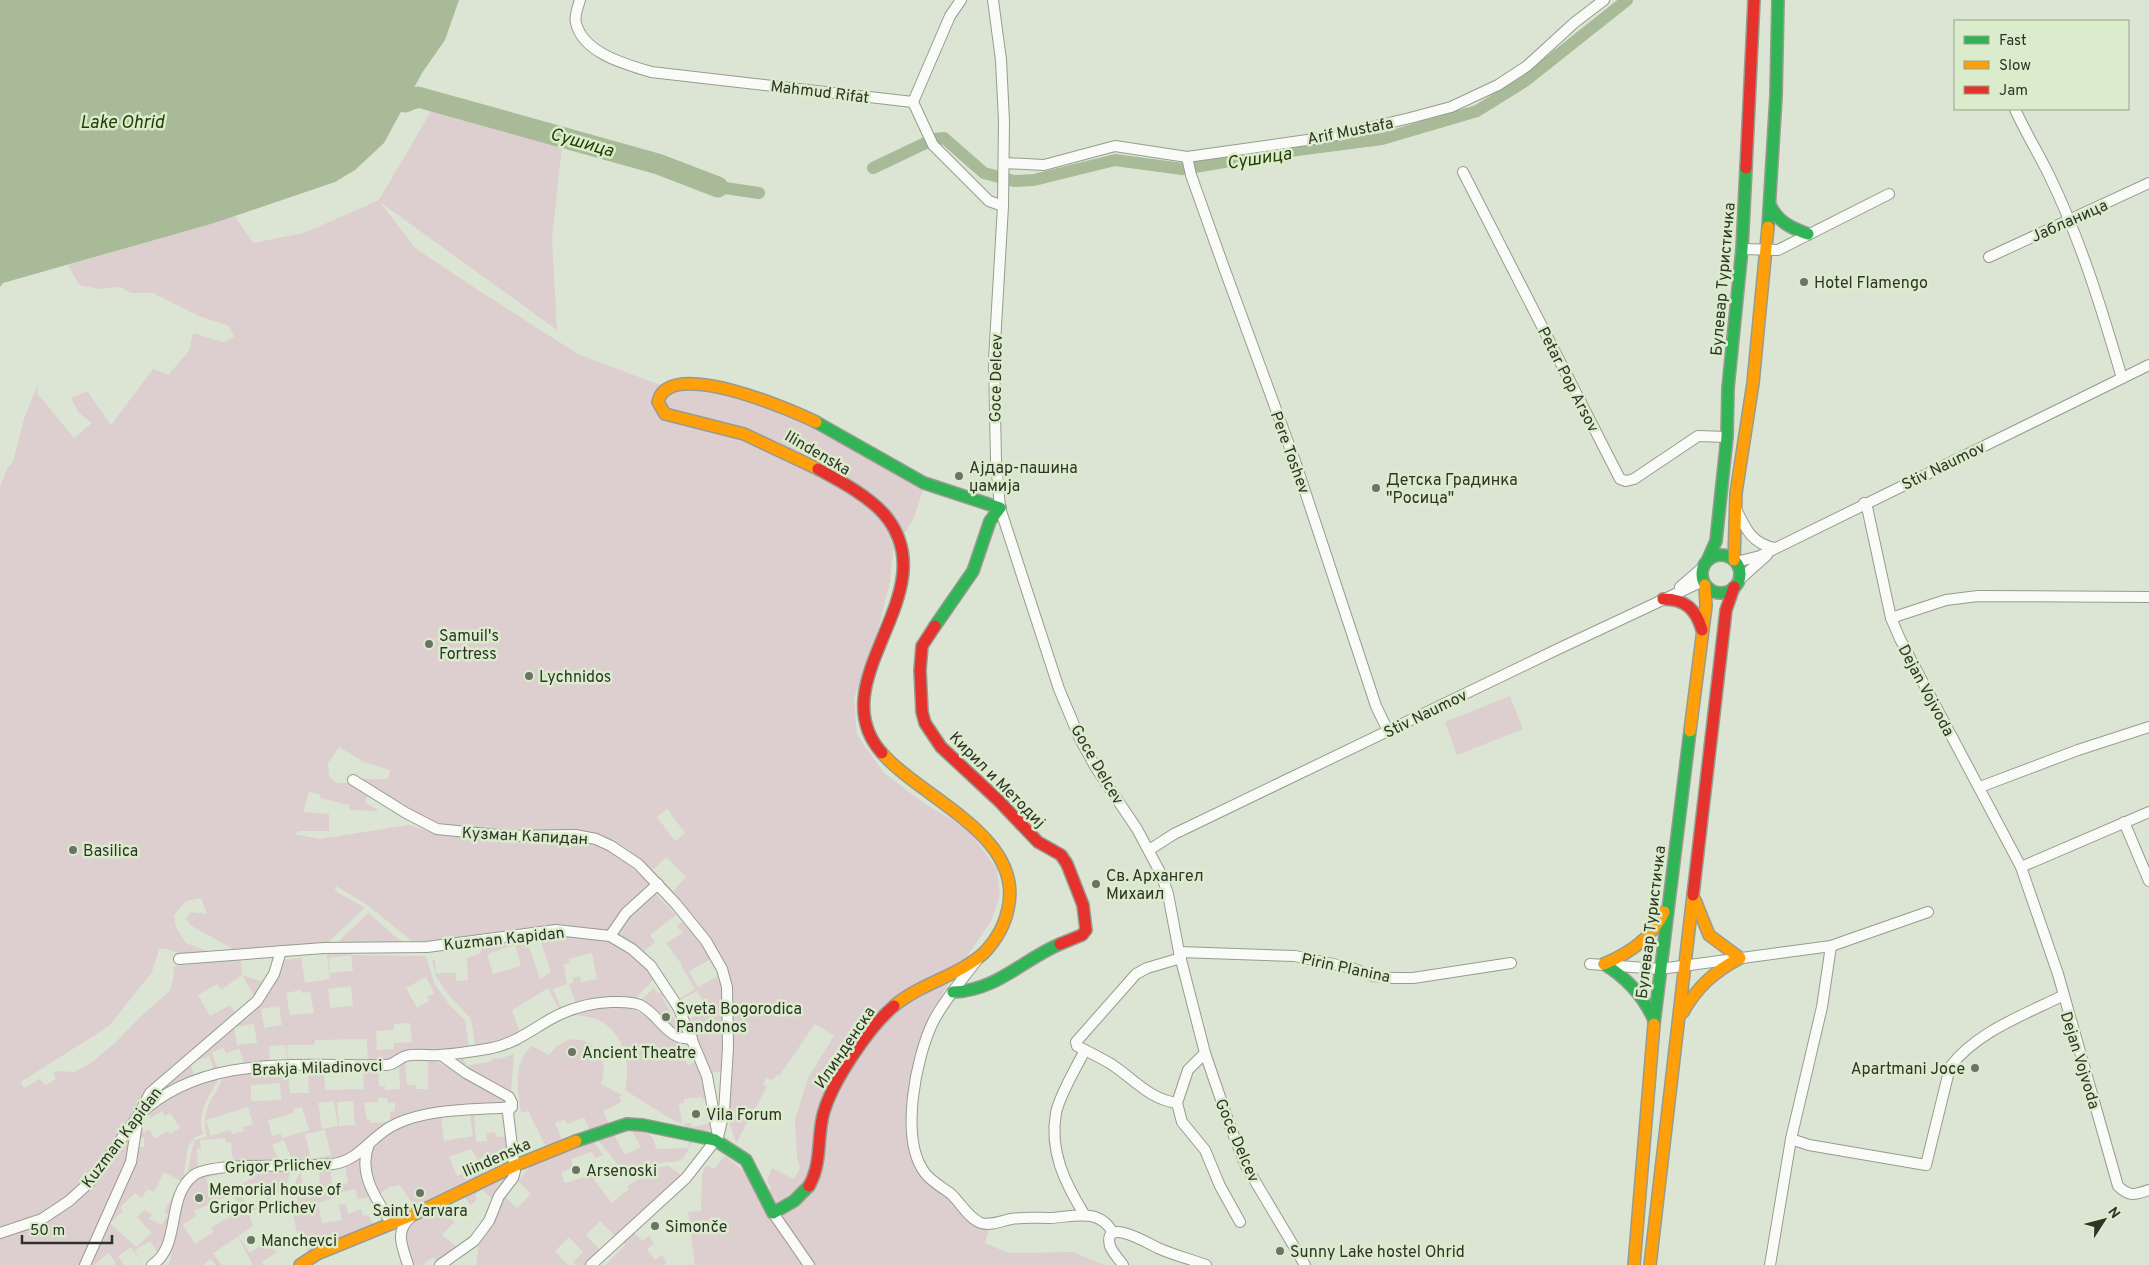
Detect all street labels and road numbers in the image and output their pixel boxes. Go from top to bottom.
street label: Mahmud Rifat [769,77,870,109]
street label: Arif Mustafa [1306,114,1395,150]
street label: Јабланица [2028,196,2111,248]
street label: Булевар Туристичка [1707,202,1741,357]
street label: Petar Pop Arsov [1532,324,1602,436]
street label: Goce Delcev [986,333,1008,423]
street label: Pere Toshev [1265,409,1313,497]
street label: Ilindenska [780,427,854,481]
street label: Stiv Naumov [1899,438,1989,496]
street label: Dejan Vojvoda [1893,642,1958,740]
street label: Stiv Naumov [1381,686,1471,744]
street label: Goce Delcev [1065,722,1127,808]
street label: Кирил и Методиј [944,728,1049,833]
street label: Кузман Капидан [461,824,589,850]
street label: Булевар Туристичка [1633,845,1671,1000]
street label: Kuzman Kapidan [443,924,566,956]
street label: Pirin Planina [1299,950,1392,988]
street label: Илинденска [811,1003,880,1093]
street label: Dejan Vojvoda [2055,1009,2103,1112]
street label: Brakja Miladinovci [251,1057,383,1081]
street label: Kuzman Kapidan [78,1084,167,1193]
street label: Goce Delcev [1210,1096,1263,1186]
street label: Ilindenska [459,1135,534,1183]
street label: Grigor Prlichev [224,1155,332,1179]

